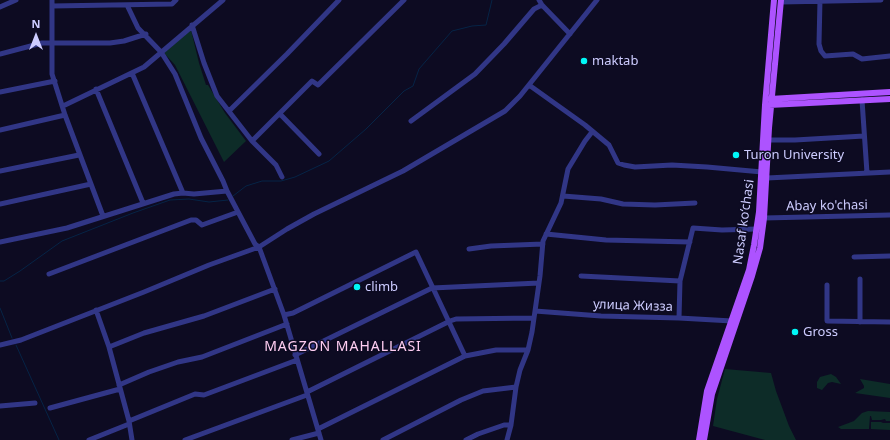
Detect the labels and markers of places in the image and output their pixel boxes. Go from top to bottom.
place label: maktab [592,53,638,69]
marker: maktab [579,56,589,66]
place label: Turon University [744,147,844,163]
marker: Turon University [731,150,741,160]
place label: climb [365,279,398,295]
marker: climb [352,282,362,292]
place label: Gross [803,324,838,340]
marker: Gross [790,327,800,337]

